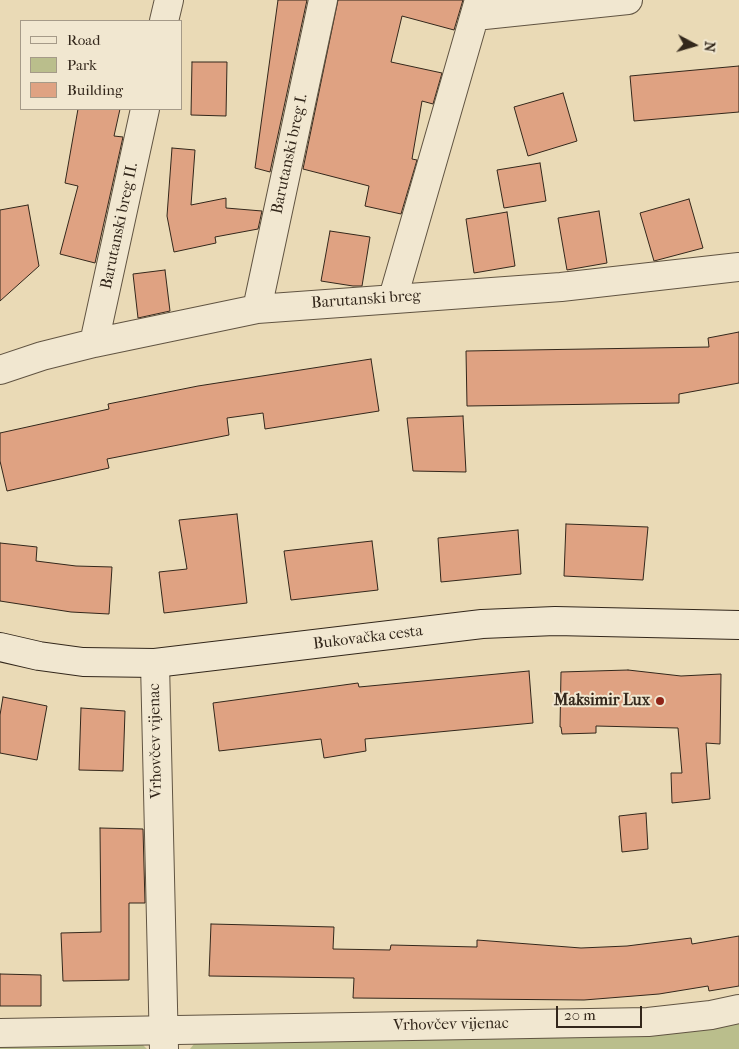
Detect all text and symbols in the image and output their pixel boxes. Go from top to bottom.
legend [20,20,182,110]
north arrow [669,20,719,70]
text: Road [67,31,100,49]
text: N [700,40,718,53]
text: Park [67,56,97,74]
text: Building [67,81,123,99]
street label: Barutanski breg I. [268,92,312,216]
street label: Barutanski breg II. [97,161,143,291]
street label: Barutanski breg [311,287,421,313]
street label: Bukovačka cesta [312,622,424,654]
street label: Vrhovčev vijenac [145,683,167,799]
place label: Maksimir Lux [554,691,650,711]
marker: Maksimir Lux [654,695,666,707]
scale bar [559,996,645,1028]
text: 20 m [564,1006,596,1024]
street label: Vrhovčev vijenac [393,1014,509,1036]

